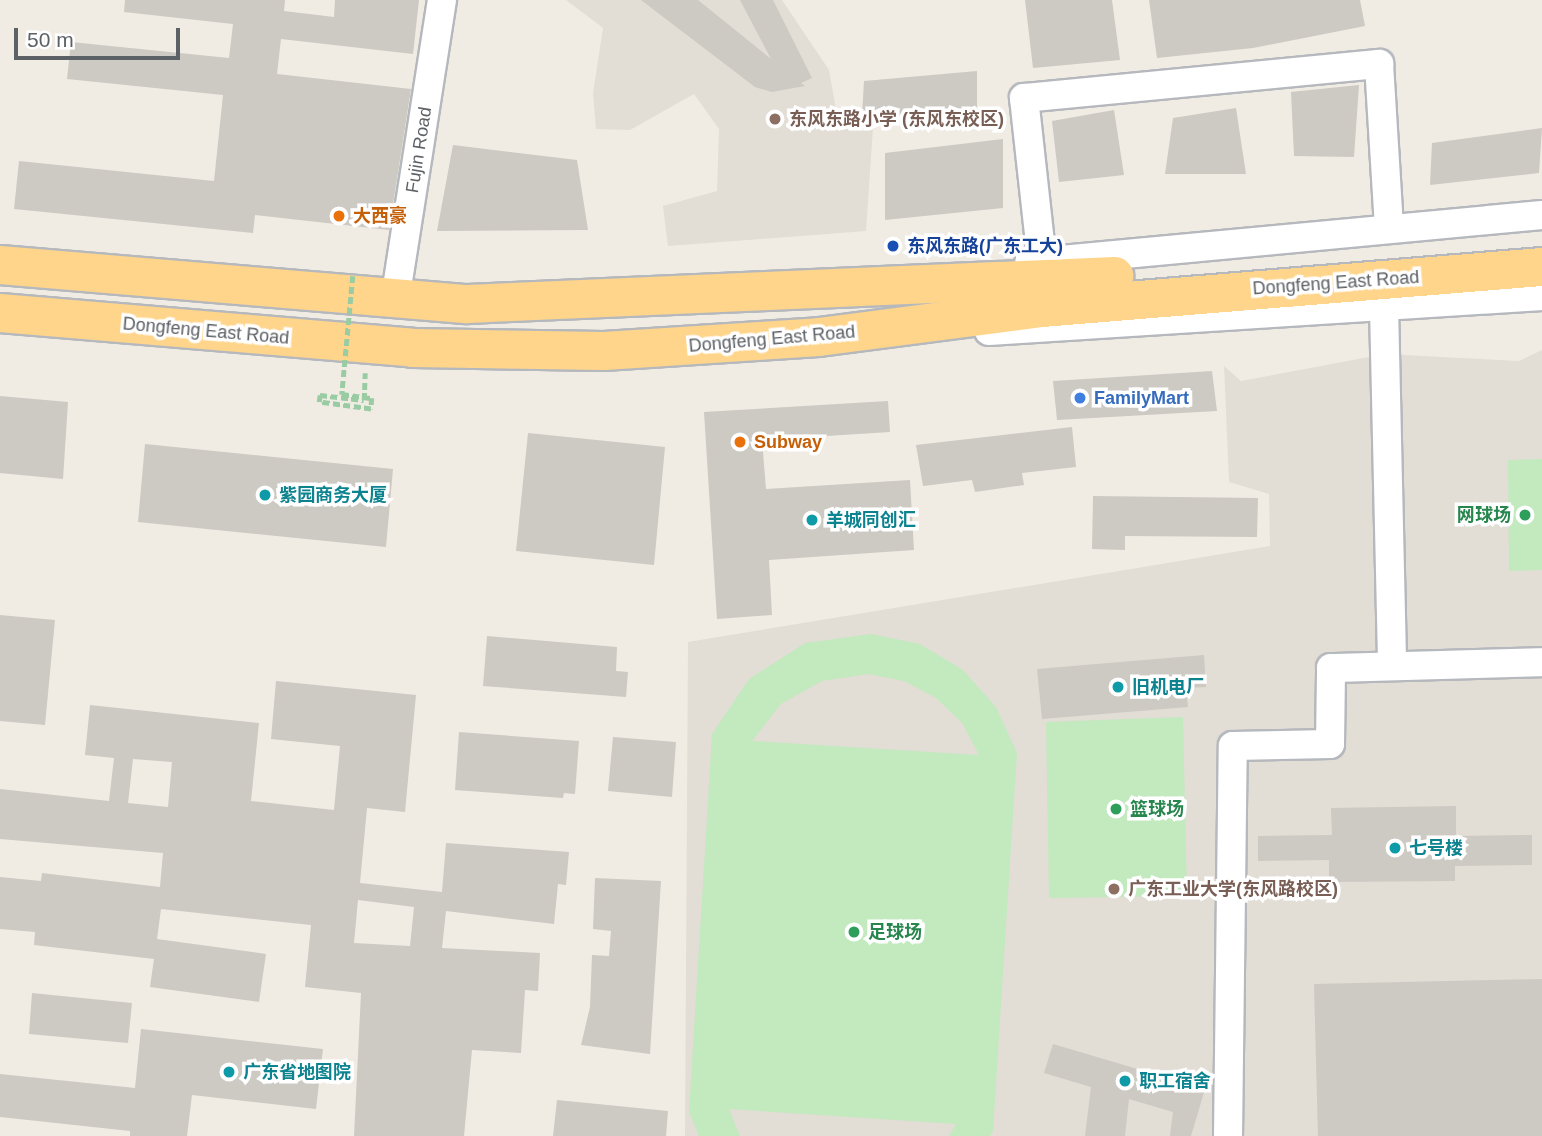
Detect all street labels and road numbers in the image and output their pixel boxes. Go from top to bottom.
street label: Fujin Road [402,105,436,195]
street label: Dongfeng East Road [1252,266,1420,300]
street label: Dongfeng East Road [122,313,290,349]
street label: Dongfeng East Road [688,321,856,357]

